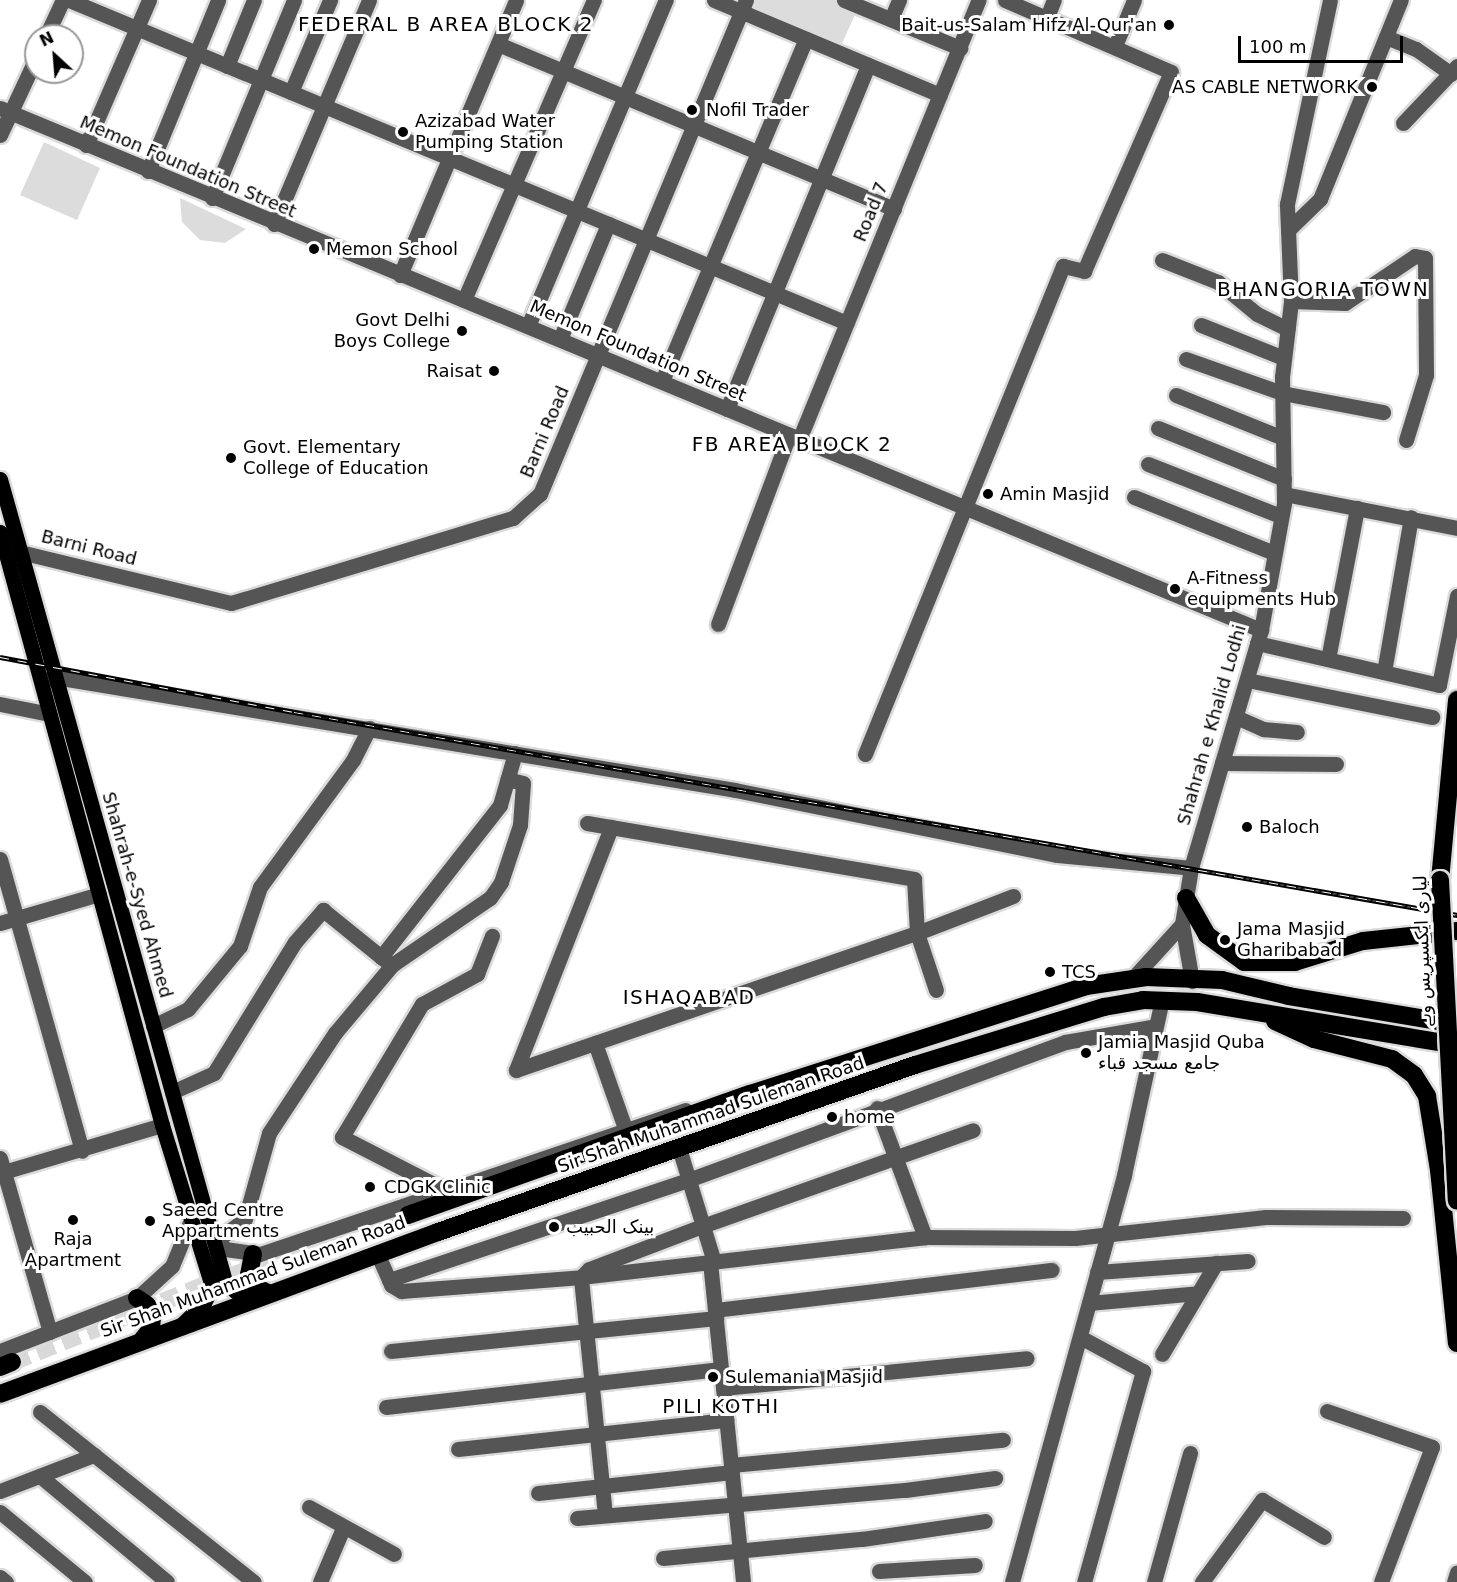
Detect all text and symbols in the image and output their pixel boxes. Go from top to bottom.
district label: FEDERAL B AREA BLOCK 2 [298,12,594,36]
place label: Bait-us-Salam Hifz Al-Qur'an [901,14,1157,36]
marker: Bait-us-Salam Hifz Al-Qur'an [1162,18,1176,32]
north arrow [24,24,84,84]
scale bar [1241,24,1406,62]
text: N [37,28,57,51]
text: 100 m [1249,36,1307,57]
place label: AS CABLE NETWORK [1172,76,1358,98]
marker: AS CABLE NETWORK [1363,78,1381,96]
place label: Nofil Trader [706,99,809,121]
marker: Nofil Trader [683,101,701,119]
place label: Azizabad Water Pumping Station [415,111,563,154]
street label: Memon Foundation Street [76,112,300,222]
marker: Azizabad Water Pumping Station [396,125,410,139]
street label: Road 7 [849,179,893,245]
place label: Memon School [326,238,458,260]
marker: Memon School [307,242,321,256]
district label: BHANGORIA TOWN [1217,277,1429,301]
street label: Memon Foundation Street [526,296,750,406]
place label: Govt Delhi Boys College [334,310,450,352]
marker: Govt Delhi Boys College [455,324,469,338]
place label: Raisat [426,360,482,382]
marker: Raisat [487,364,501,378]
street label: Barni Road [516,383,574,481]
district label: FB AREA BLOCK 2 [692,432,892,456]
place label: Govt. Elementary College of Education [243,437,429,480]
marker: Govt. Elementary College of Education [224,451,238,465]
place label: Amin Masjid [1000,483,1109,505]
marker: Amin Masjid [981,487,995,501]
street label: Barni Road [39,526,139,570]
place label: A-Fitness equipments Hub [1187,568,1336,610]
marker: A-Fitness equipments Hub [1168,582,1182,596]
street label: Shahrah e Khalid Lodhi [1173,622,1251,828]
street label: Shahrah-e-Syed Ahmed [97,790,177,1000]
place label: Baloch [1259,816,1320,838]
marker: Baloch [1240,820,1254,834]
street label: لیاری ایکسپریس وے [1410,875,1436,1027]
place label: Jama Masjid Gharibabad [1237,919,1345,962]
marker: Jama Masjid Gharibabad [1218,933,1232,947]
place label: TCS [1062,961,1096,983]
marker: TCS [1043,965,1057,979]
district label: ISHAQABAD [623,985,755,1009]
place label: Jamia Masjid Quba جامع مسجد قباء [1098,1032,1265,1074]
marker: Jamia Masjid Quba جامع مسجد قباء [1079,1046,1093,1060]
street label: Sir Shah Muhammad Suleman Road [555,1052,867,1178]
place label: home [844,1106,895,1128]
marker: home [825,1110,839,1124]
place label: CDGK Clinic [384,1176,491,1198]
marker: CDGK Clinic [361,1178,379,1196]
place label: Saeed Centre Appartments [162,1200,284,1242]
street label: Sir Shah Muhammad Suleman Road [98,1212,408,1342]
marker: Raja Apartment [66,1213,80,1227]
marker: Saeed Centre Appartments [143,1214,157,1228]
place label: بينک الحبيب [566,1216,654,1238]
marker: بينک الحبيب [547,1220,561,1234]
place label: Raja Apartment [25,1229,121,1272]
place label: Sulemania Masjid [725,1366,883,1388]
marker: Sulemania Masjid [706,1370,720,1384]
district label: PILI KOTHI [662,1394,780,1418]

